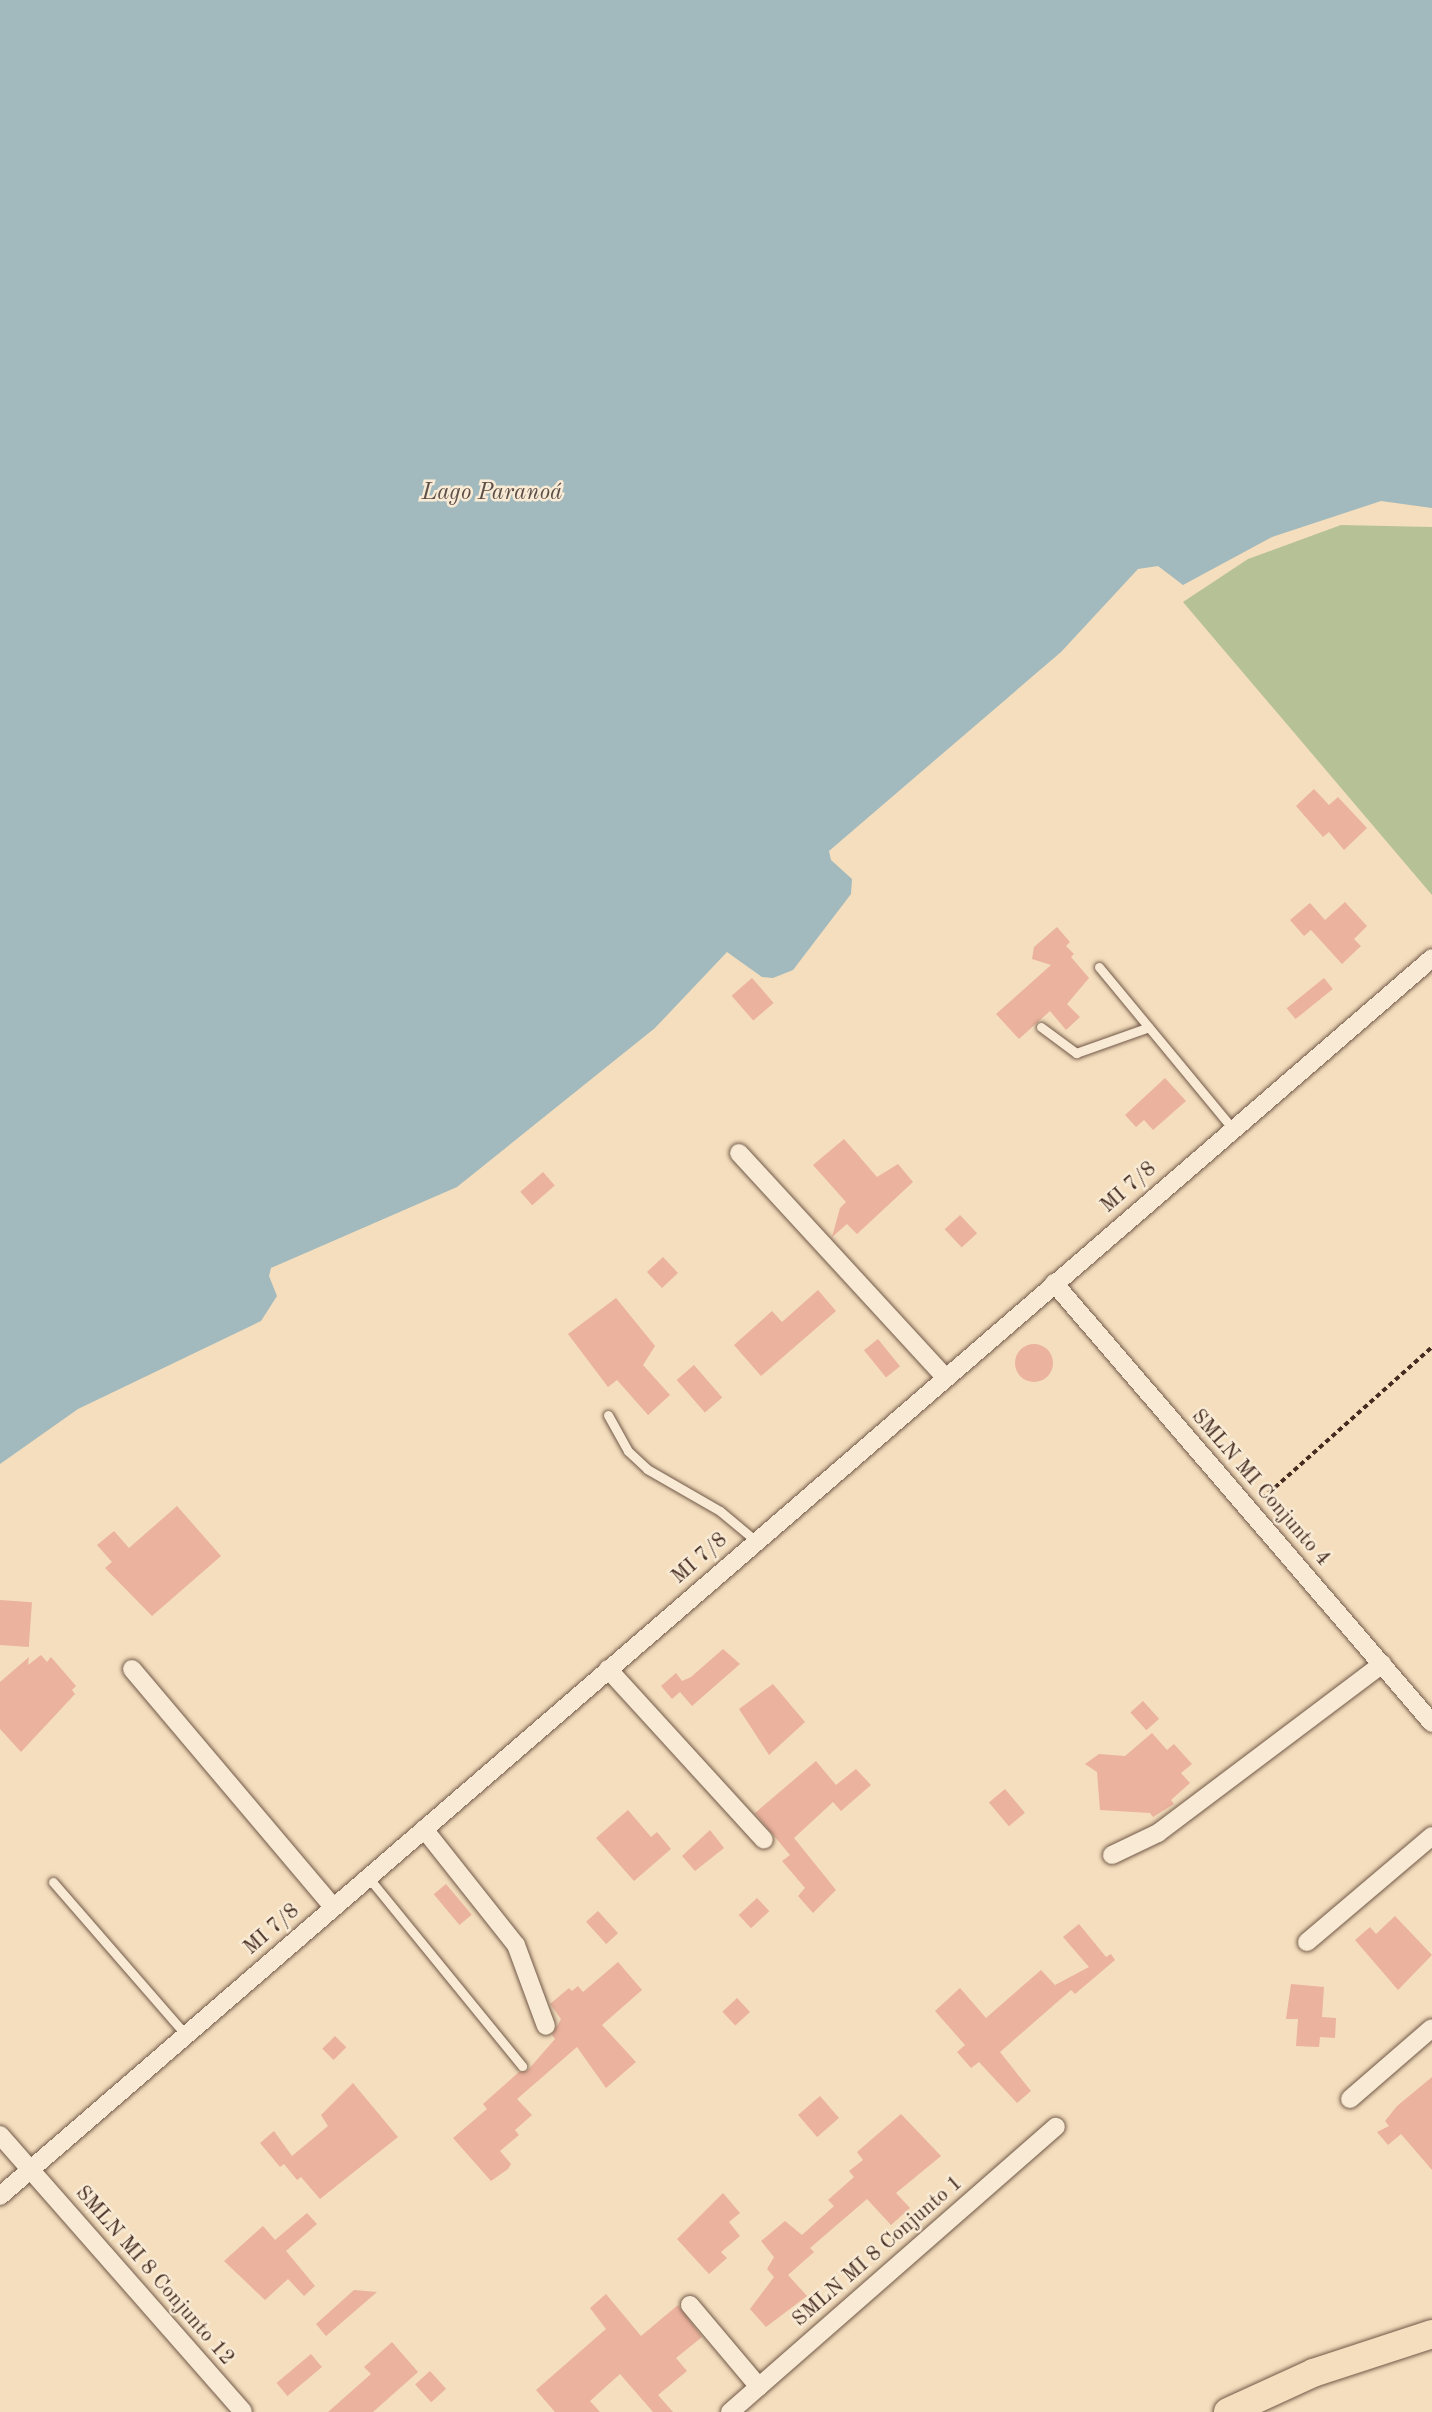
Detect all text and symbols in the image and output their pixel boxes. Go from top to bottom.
water label: Lago Paranoá [422,479,562,507]
street label: MI 7/8 [1096,1157,1162,1219]
street label: SMLN MI Conjunto 4 [1185,1404,1335,1572]
street label: MI 7/8 [667,1528,733,1590]
street label: MI 7/8 [239,1899,305,1961]
street label: SMLN MI 8 Conjunto 1 [788,2171,968,2333]
street label: SMLN MI 8 Conjunto 12 [69,2181,239,2371]

